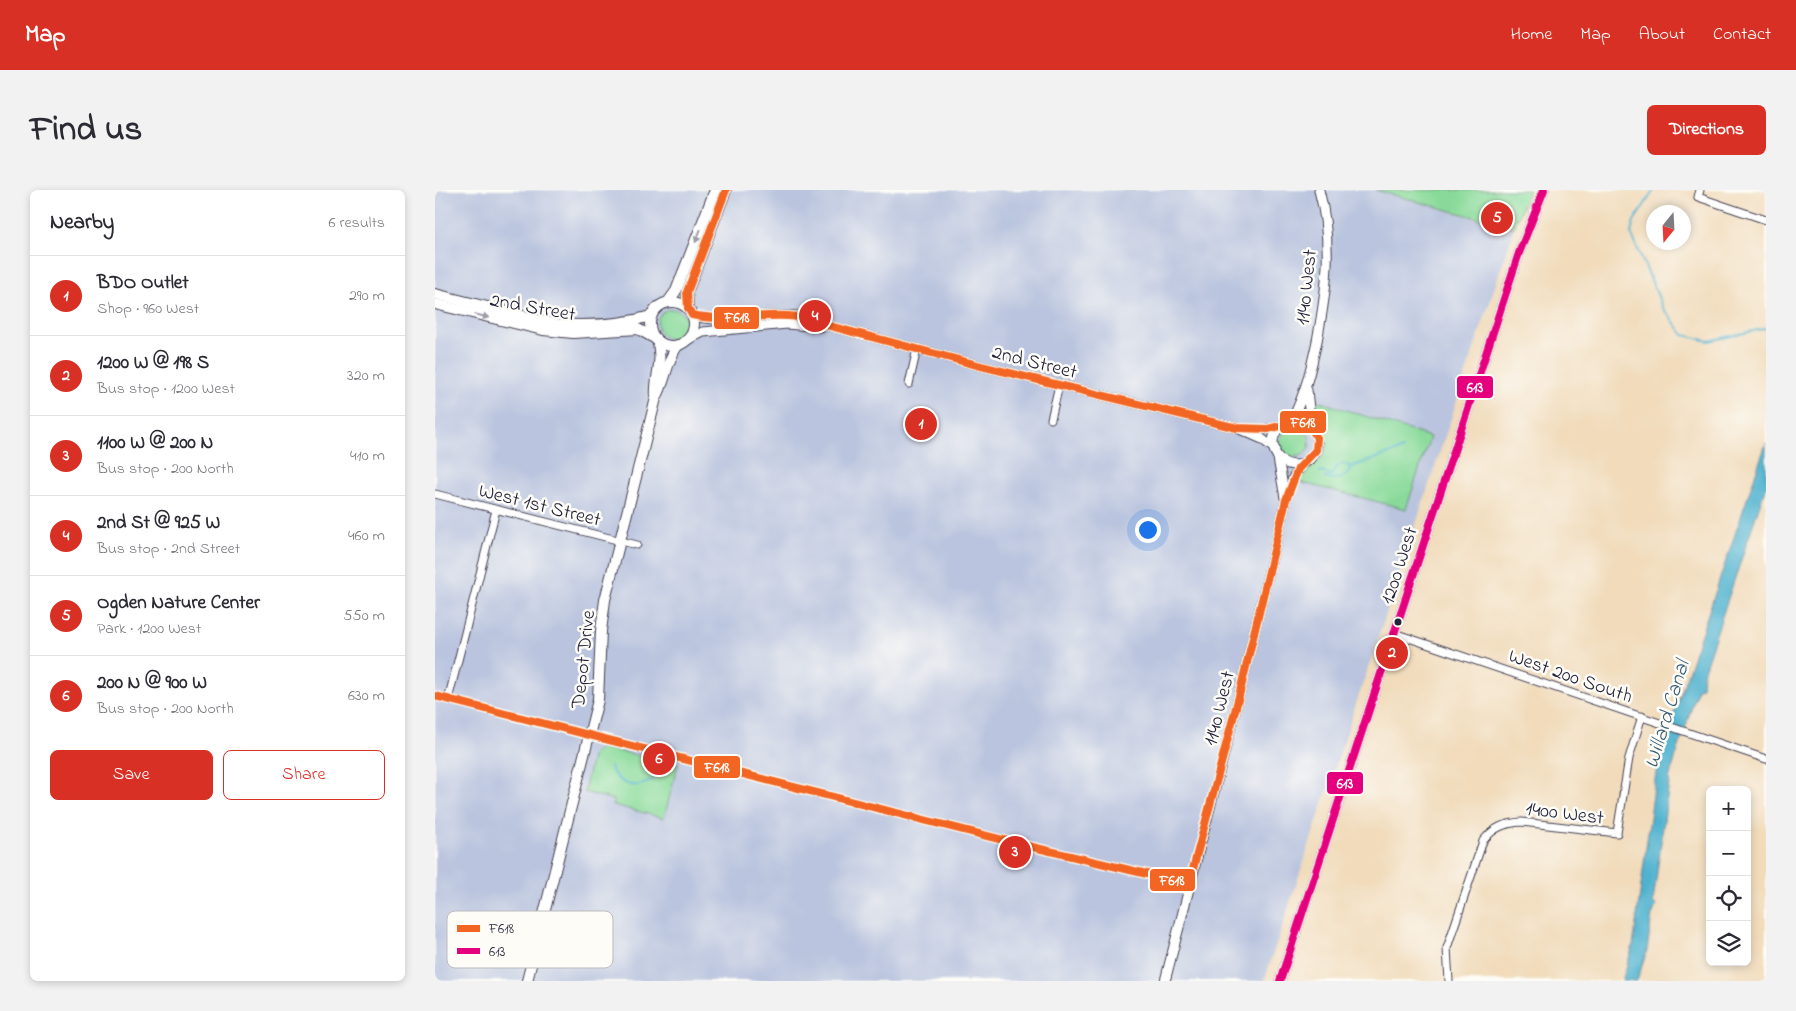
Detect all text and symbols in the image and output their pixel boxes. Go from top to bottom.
text: Map [25,18,66,53]
text: Home [1511,22,1552,48]
text: Map [1580,22,1611,48]
text: About [1639,22,1685,48]
text: Contact [1713,22,1771,48]
text: Find us [30,105,142,156]
button: Directions [1647,105,1766,155]
pin: 5 [1481,199,1513,237]
north arrow [1646,205,1691,250]
text: Nearby [50,208,114,238]
text: 6 results [328,211,385,235]
one-way arrow [694,229,702,244]
street label: 1140 West [1289,248,1326,327]
text: BDO Outlet [97,270,189,297]
text: 1 [63,284,69,308]
text: 290 m [349,284,385,308]
street label: 2nd Street [487,287,578,330]
text: Shop · 960 West [97,297,199,321]
pin: 4 [799,297,831,335]
line badge: F618 [713,306,760,330]
text: F618 [724,308,750,329]
one-way arrow [475,312,490,320]
street label: 2nd Street [989,339,1080,388]
text: 1200 W @ 198 S [97,350,209,377]
text: 2 [62,364,70,388]
text: 320 m [347,364,385,388]
line badge: 613 [1456,375,1494,399]
text: Bus stop · 1200 West [97,377,235,401]
text: 613 [1466,378,1483,399]
pin: 1 [905,405,937,443]
line badge: F618 [1279,410,1327,434]
text: F618 [1290,413,1316,434]
text: 1100 W @ 200 N [97,430,213,457]
text: 3 [63,444,69,468]
text: 410 m [350,444,385,468]
text: Bus stop · 200 North [97,457,234,481]
street label: West 1st Street [475,477,604,536]
text: 2nd St @ 925 W [97,510,220,537]
your location [1135,517,1161,543]
street label: 1200 West [1374,523,1427,608]
text: 4 [63,524,69,548]
text: 460 m [348,524,385,548]
text: Bus stop · 2nd Street [97,537,240,561]
text: Ogden Nature Center [97,590,260,617]
text: 5 [61,604,71,628]
text: 550 m [343,604,385,628]
street label: Depot Drive [565,609,604,711]
text: Park · 1200 West [97,617,201,641]
unlabelled marker [1393,617,1403,627]
pin: 2 [1376,634,1408,672]
street label: West 200 South [1504,643,1636,712]
water label: Willard Canal [1637,655,1699,772]
street label: 1140 West [1197,668,1244,749]
text: 200 N @ 900 W [97,670,207,697]
text: 6 [62,684,70,708]
text: 630 m [348,684,385,708]
text: Bus stop · 200 North [97,697,234,721]
pin: 6 [643,740,675,778]
button: Save [50,750,213,800]
button: Share [223,750,385,800]
line badge: F618 [693,755,741,779]
text: F618 [704,758,730,779]
line badge: 613 [1326,771,1364,795]
text: 613 [1336,774,1353,795]
map controls [1706,786,1751,966]
button: + [1706,786,1751,831]
street label: 1400 West [1524,795,1606,834]
button: − [1706,831,1751,876]
pin: 3 [999,833,1031,871]
line badge: F618 [1149,868,1196,892]
text: F618 [1159,871,1185,892]
button: locate [1706,876,1751,921]
legend [447,911,613,968]
text: F618 [488,919,514,940]
button: layers [1706,921,1751,966]
text: 613 [489,942,506,963]

